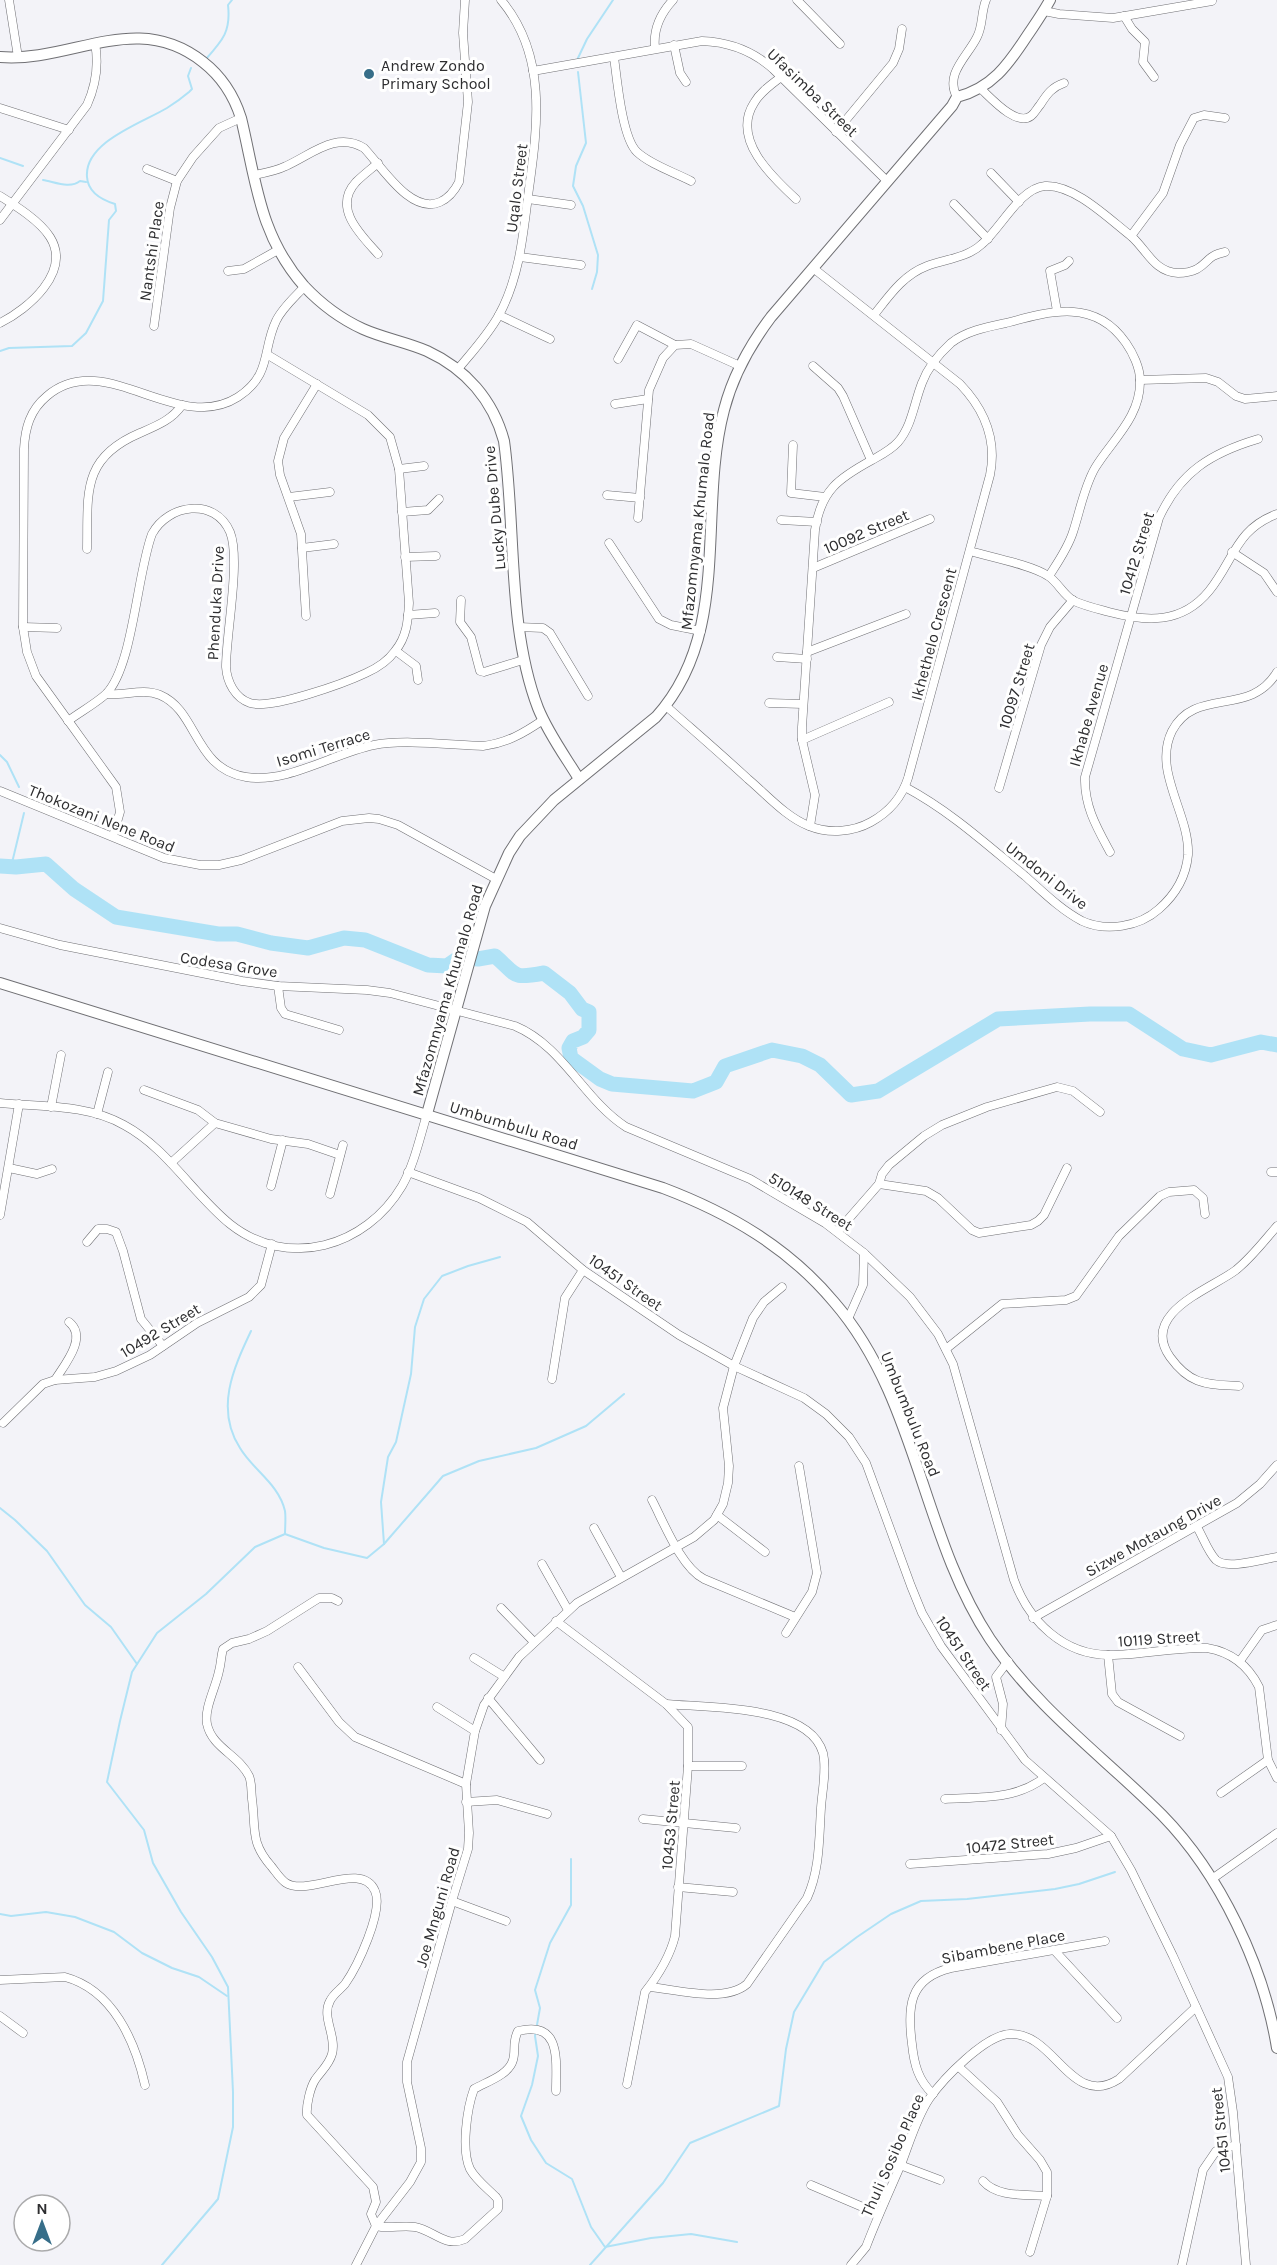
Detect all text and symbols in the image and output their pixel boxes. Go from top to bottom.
street label: Ufasimba Street [763,44,862,140]
place label: Andrew Zondo Primary School [381,56,491,93]
marker: Andrew Zondo Primary School [362,67,376,81]
street label: Uqalo Street [502,142,531,234]
street label: Nantshi Place [135,200,168,302]
street label: Mfazomnyama Khumalo Road [677,411,718,631]
street label: Lucky Dube Drive [480,445,509,571]
street label: 10092 Street [821,505,912,558]
street label: 10412 Street [1115,509,1158,597]
street label: Phenduka Drive [203,545,228,661]
street label: Ikhethelo Crescent [907,566,960,703]
street label: 10097 Street [994,641,1039,731]
street label: Ikhabe Avenue [1065,662,1112,769]
street label: Isomi Terrace [274,724,372,771]
street label: Thokozani Nene Road [26,780,178,857]
street label: Umdoni Drive [1002,837,1092,913]
street label: Mfazomnyama Khumalo Road [408,882,487,1098]
street label: Codesa Grove [179,947,279,982]
street label: Umbumbulu Road [447,1097,580,1154]
street label: 510148 Street [765,1168,856,1235]
street label: 10451 Street [585,1250,666,1315]
street label: 10492 Street [117,1299,204,1362]
street label: Umbumbulu Road [877,1349,944,1480]
street label: Sizwe Motaung Drive [1082,1490,1224,1581]
street label: 10451 Street [932,1612,995,1694]
street label: 10119 Street [1117,1626,1201,1651]
street label: 10453 Street [657,1779,684,1871]
street label: 10472 Street [965,1829,1055,1858]
street label: Joe Mnguni Road [411,1845,464,1969]
street label: Sibambene Place [940,1925,1067,1968]
street label: 10451 Street [1207,2086,1234,2174]
street label: Thuli Sosibo Place [857,2091,928,2220]
north arrow [12,2193,72,2253]
text: N [36,2199,48,2218]

